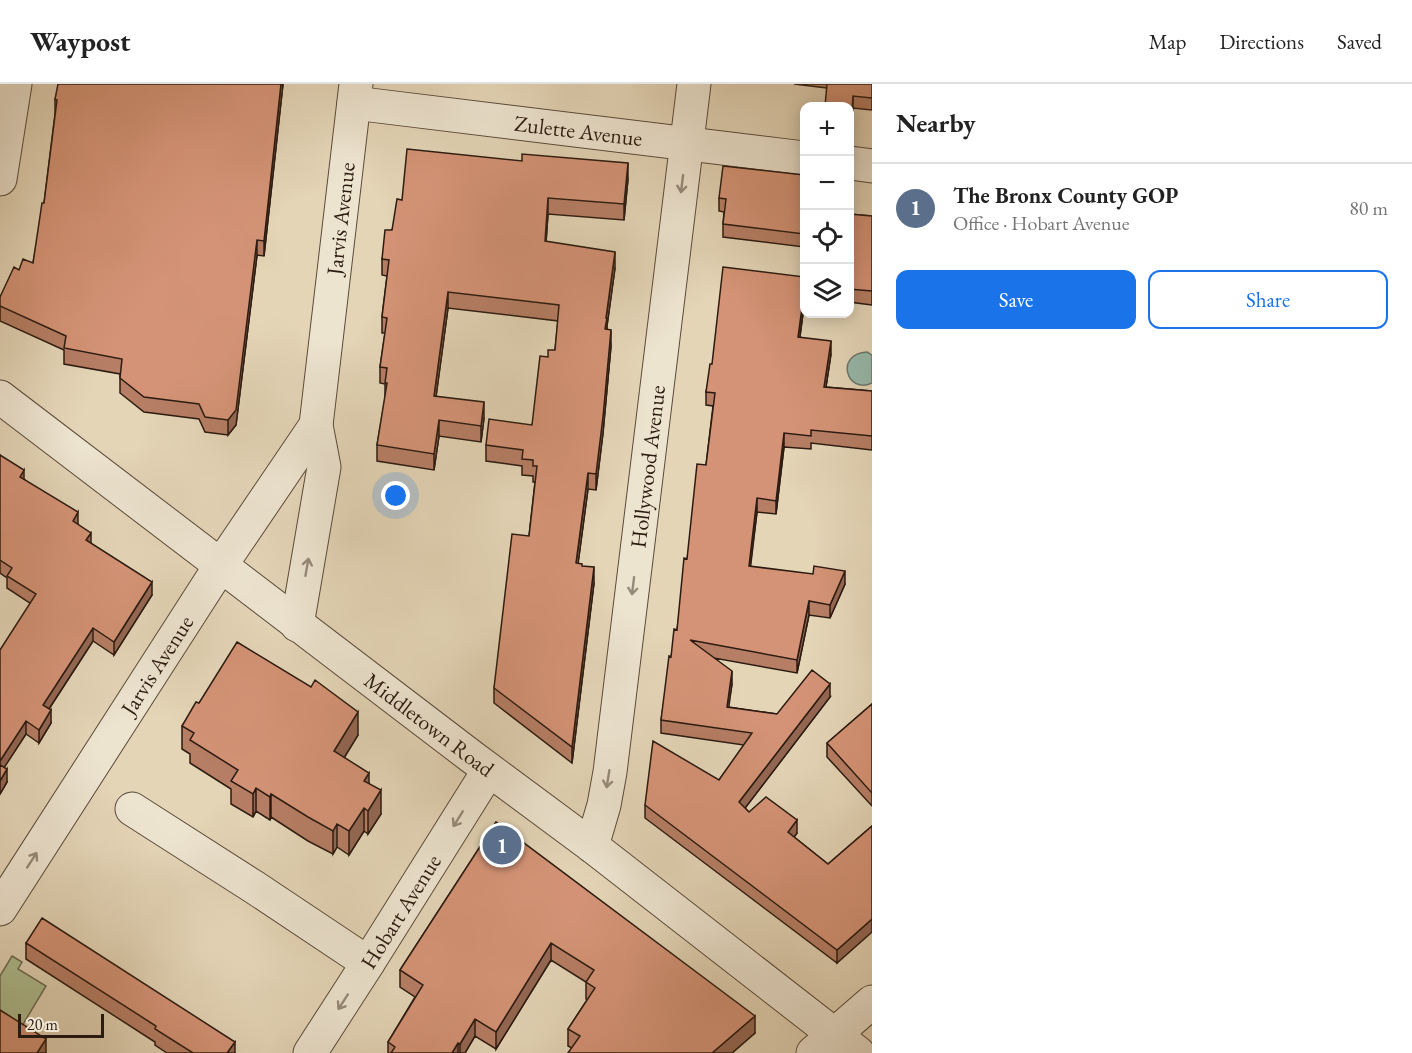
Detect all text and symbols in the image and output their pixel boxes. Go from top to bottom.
text: Waypost [30,23,131,59]
text: Map [1149,28,1186,55]
text: Directions [1219,28,1304,55]
text: Saved [1337,28,1382,55]
map controls [800,102,854,318]
button: + [800,102,854,156]
text: Nearby [896,106,976,140]
street label: Zulette Avenue [513,109,644,153]
button: − [800,156,854,210]
street label: Jarvis Avenue [319,160,362,278]
one-way arrow [677,173,688,193]
text: The Bronx County GOP [953,181,1178,210]
text: 1 [910,195,921,221]
text: 80 m [1349,195,1388,221]
button: locate [800,210,854,264]
text: Office · Hobart Avenue [953,210,1130,236]
button: layers [800,264,854,318]
button: Save [896,270,1136,329]
button: Share [1148,270,1388,329]
street label: Hollywood Avenue [623,383,672,550]
your location [381,481,410,510]
one-way arrow [302,558,313,577]
one-way arrow [627,575,638,595]
street label: Jarvis Avenue [113,609,200,722]
street label: Middletown Road [358,666,501,784]
one-way arrow [602,769,613,789]
one-way arrow [451,811,464,828]
pin: 1 [482,822,522,867]
street label: Hobart Avenue [354,848,448,975]
one-way arrow [26,852,38,869]
one-way arrow [337,994,349,1010]
scale bar [18,1011,104,1038]
text: 20 m [27,1014,58,1035]

